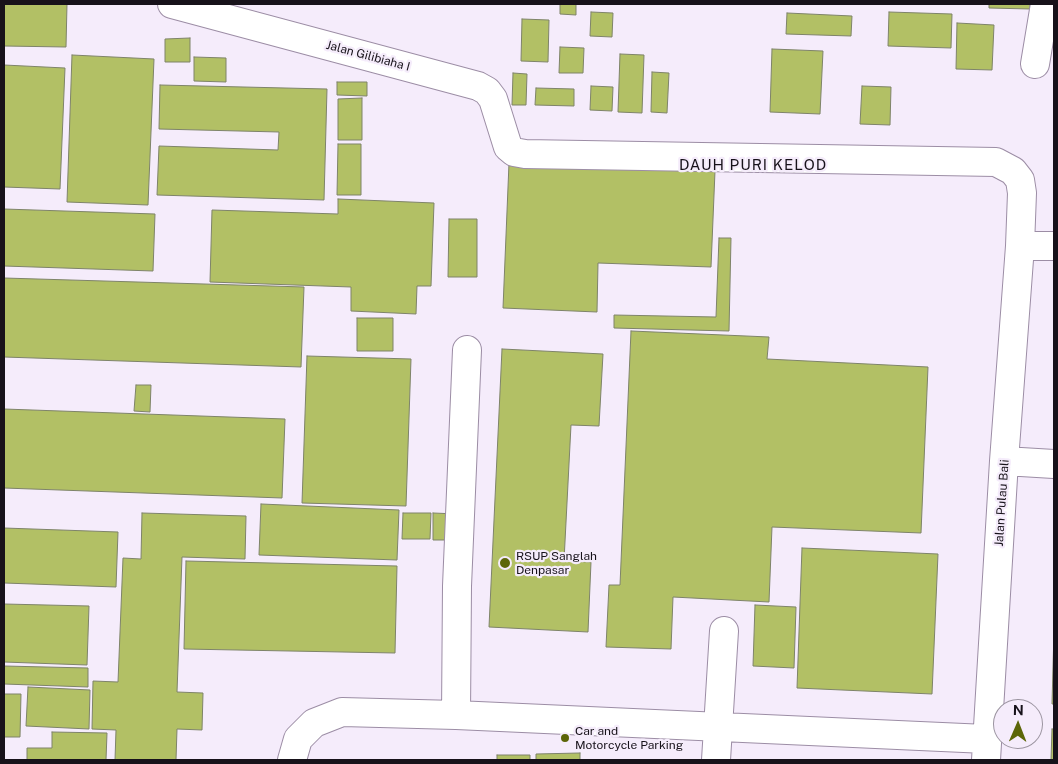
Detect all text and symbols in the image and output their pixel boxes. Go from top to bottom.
street label: Jalan Gilibiaha I [324,38,412,74]
district label: DAUH PURI KELOD [677,156,829,174]
street label: Jalan Pulau Bali [992,459,1012,547]
place label: RSUP Sanglah Denpasar [516,549,597,577]
marker: RSUP Sanglah Denpasar [498,556,512,570]
north arrow [993,699,1043,749]
text: N [1013,702,1024,718]
place label: Car and Motorcycle Parking [575,724,683,752]
marker: Car and Motorcycle Parking [559,732,571,744]

